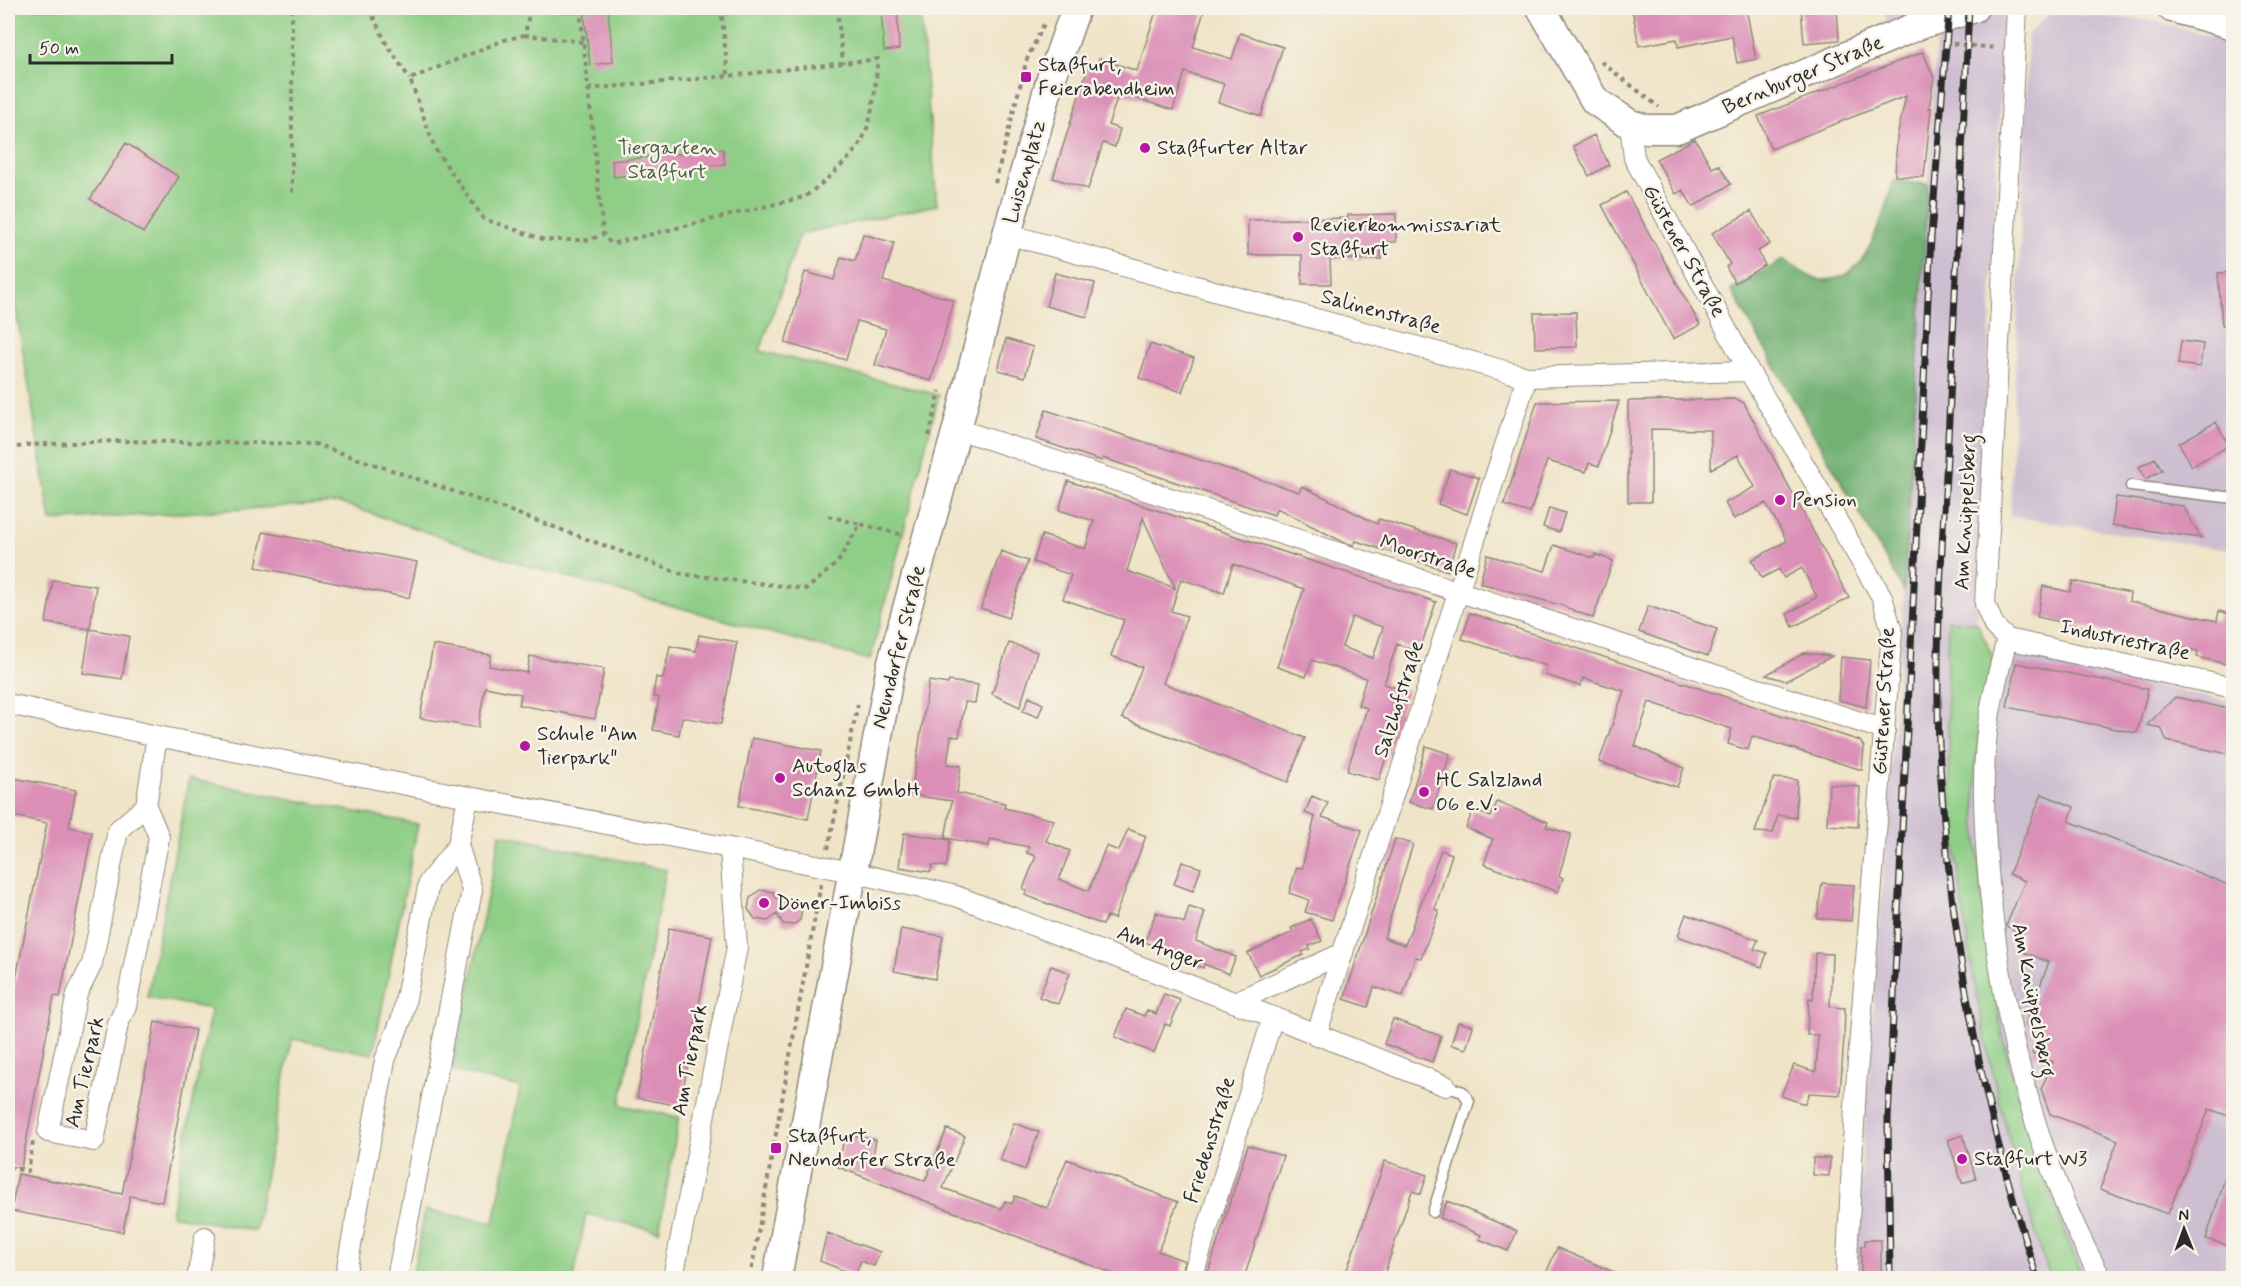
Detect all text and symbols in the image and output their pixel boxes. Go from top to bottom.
scale bar [30,27,172,65]
street label: Bernburger Straße [1718,28,1888,122]
text: 50 m [39,37,79,61]
place label: Staßfurt, Feierabendheim [1038,51,1175,103]
marker: Staßfurt, Feierabendheim [1019,70,1033,84]
street label: Luisenplatz [997,117,1053,227]
park label: Tiergarten Staßfurt [617,134,717,186]
place label: Staßfurter Altar [1157,134,1308,162]
marker: Staßfurter Altar [1138,141,1152,155]
street label: Güstener Straße [1636,179,1732,323]
place label: Revierkommissariat Staßfurt [1310,211,1502,263]
marker: Revierkommissariat Staßfurt [1291,230,1305,244]
street label: Salinenstraße [1318,283,1444,341]
street label: Am Knüppelsberg [1948,433,1986,591]
place label: Pension [1792,486,1857,514]
marker: Pension [1773,493,1787,507]
street label: Moorstraße [1376,528,1480,586]
street label: Neundorfer Straße [865,562,933,732]
street label: Industriestraße [2057,613,2193,667]
street label: Güstener Straße [1866,626,1902,776]
street label: Salzhofstraße [1367,637,1431,761]
place label: Schule "Am Tierpark" [537,720,638,772]
marker: Schule "Am Tierpark" [518,739,532,753]
place label: Autoglas Schanz GmbH [792,752,920,804]
place label: HC Salzland 06 e.V. [1436,766,1542,818]
marker: Autoglas Schanz GmbH [773,771,787,785]
marker: HC Salzland 06 e.V. [1417,785,1431,799]
place label: Döner-Imbiss [776,889,901,917]
marker: Döner-Imbiss [757,896,771,910]
street label: Am Anger [1113,919,1207,978]
street label: Am Knüppelsberg [2002,920,2062,1080]
street label: Am Tierpark [665,1002,715,1118]
street label: Am Tierpark [59,1014,111,1130]
street label: Friedensstraße [1177,1073,1243,1207]
place label: Staßfurt, Neundorfer Straße [788,1122,956,1174]
marker: Staßfurt, Neundorfer Straße [769,1141,783,1155]
place label: Staßfurt W3 [1974,1145,2088,1173]
marker: Staßfurt W3 [1955,1152,1969,1166]
north arrow [2154,1199,2214,1259]
text: N [2178,1205,2189,1226]

